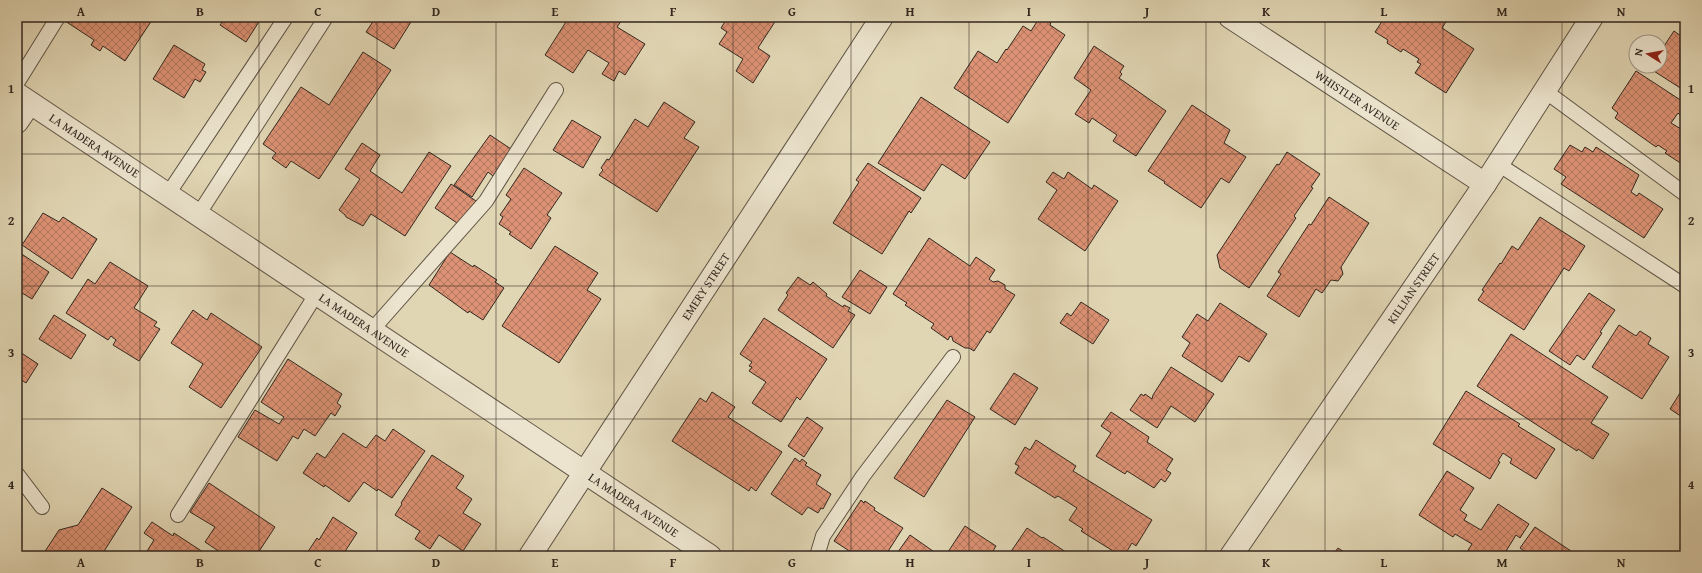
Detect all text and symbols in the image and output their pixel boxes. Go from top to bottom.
text: A [77,2,86,21]
text: B [196,2,204,21]
text: C [314,2,322,21]
text: D [432,2,440,21]
text: E [552,2,559,21]
text: F [670,2,677,21]
text: G [788,2,796,21]
text: H [905,2,915,21]
text: I [1027,2,1031,21]
text: J [1143,2,1150,21]
text: K [1262,2,1271,21]
text: L [1381,2,1388,21]
text: M [1496,2,1508,21]
text: N [1617,2,1626,21]
north arrow [1628,34,1668,74]
text: N [1630,46,1647,57]
street label: WHISTLER AVENUE [1312,66,1403,134]
text: 1 [8,79,14,98]
text: 1 [1688,79,1694,98]
street label: LA MADERA AVENUE [46,109,143,181]
text: 2 [8,211,15,230]
text: 2 [1688,211,1695,230]
street label: EMERY STREET [677,249,734,323]
street label: KILLIAN STREET [1383,249,1444,327]
street label: LA MADERA AVENUE [316,289,413,361]
text: 3 [8,343,14,362]
text: 3 [1688,343,1694,362]
street label: LA MADERA AVENUE [585,468,682,541]
text: 4 [8,475,15,494]
text: 4 [1688,475,1695,494]
text: A [77,553,86,572]
text: B [196,553,204,572]
text: C [314,553,322,572]
text: D [432,553,440,572]
text: E [552,553,559,572]
text: F [670,553,677,572]
text: G [788,553,796,572]
text: H [905,553,915,572]
text: I [1027,553,1031,572]
text: J [1143,553,1150,572]
text: K [1262,553,1271,572]
text: L [1381,553,1388,572]
text: M [1496,553,1508,572]
text: N [1617,553,1626,572]

